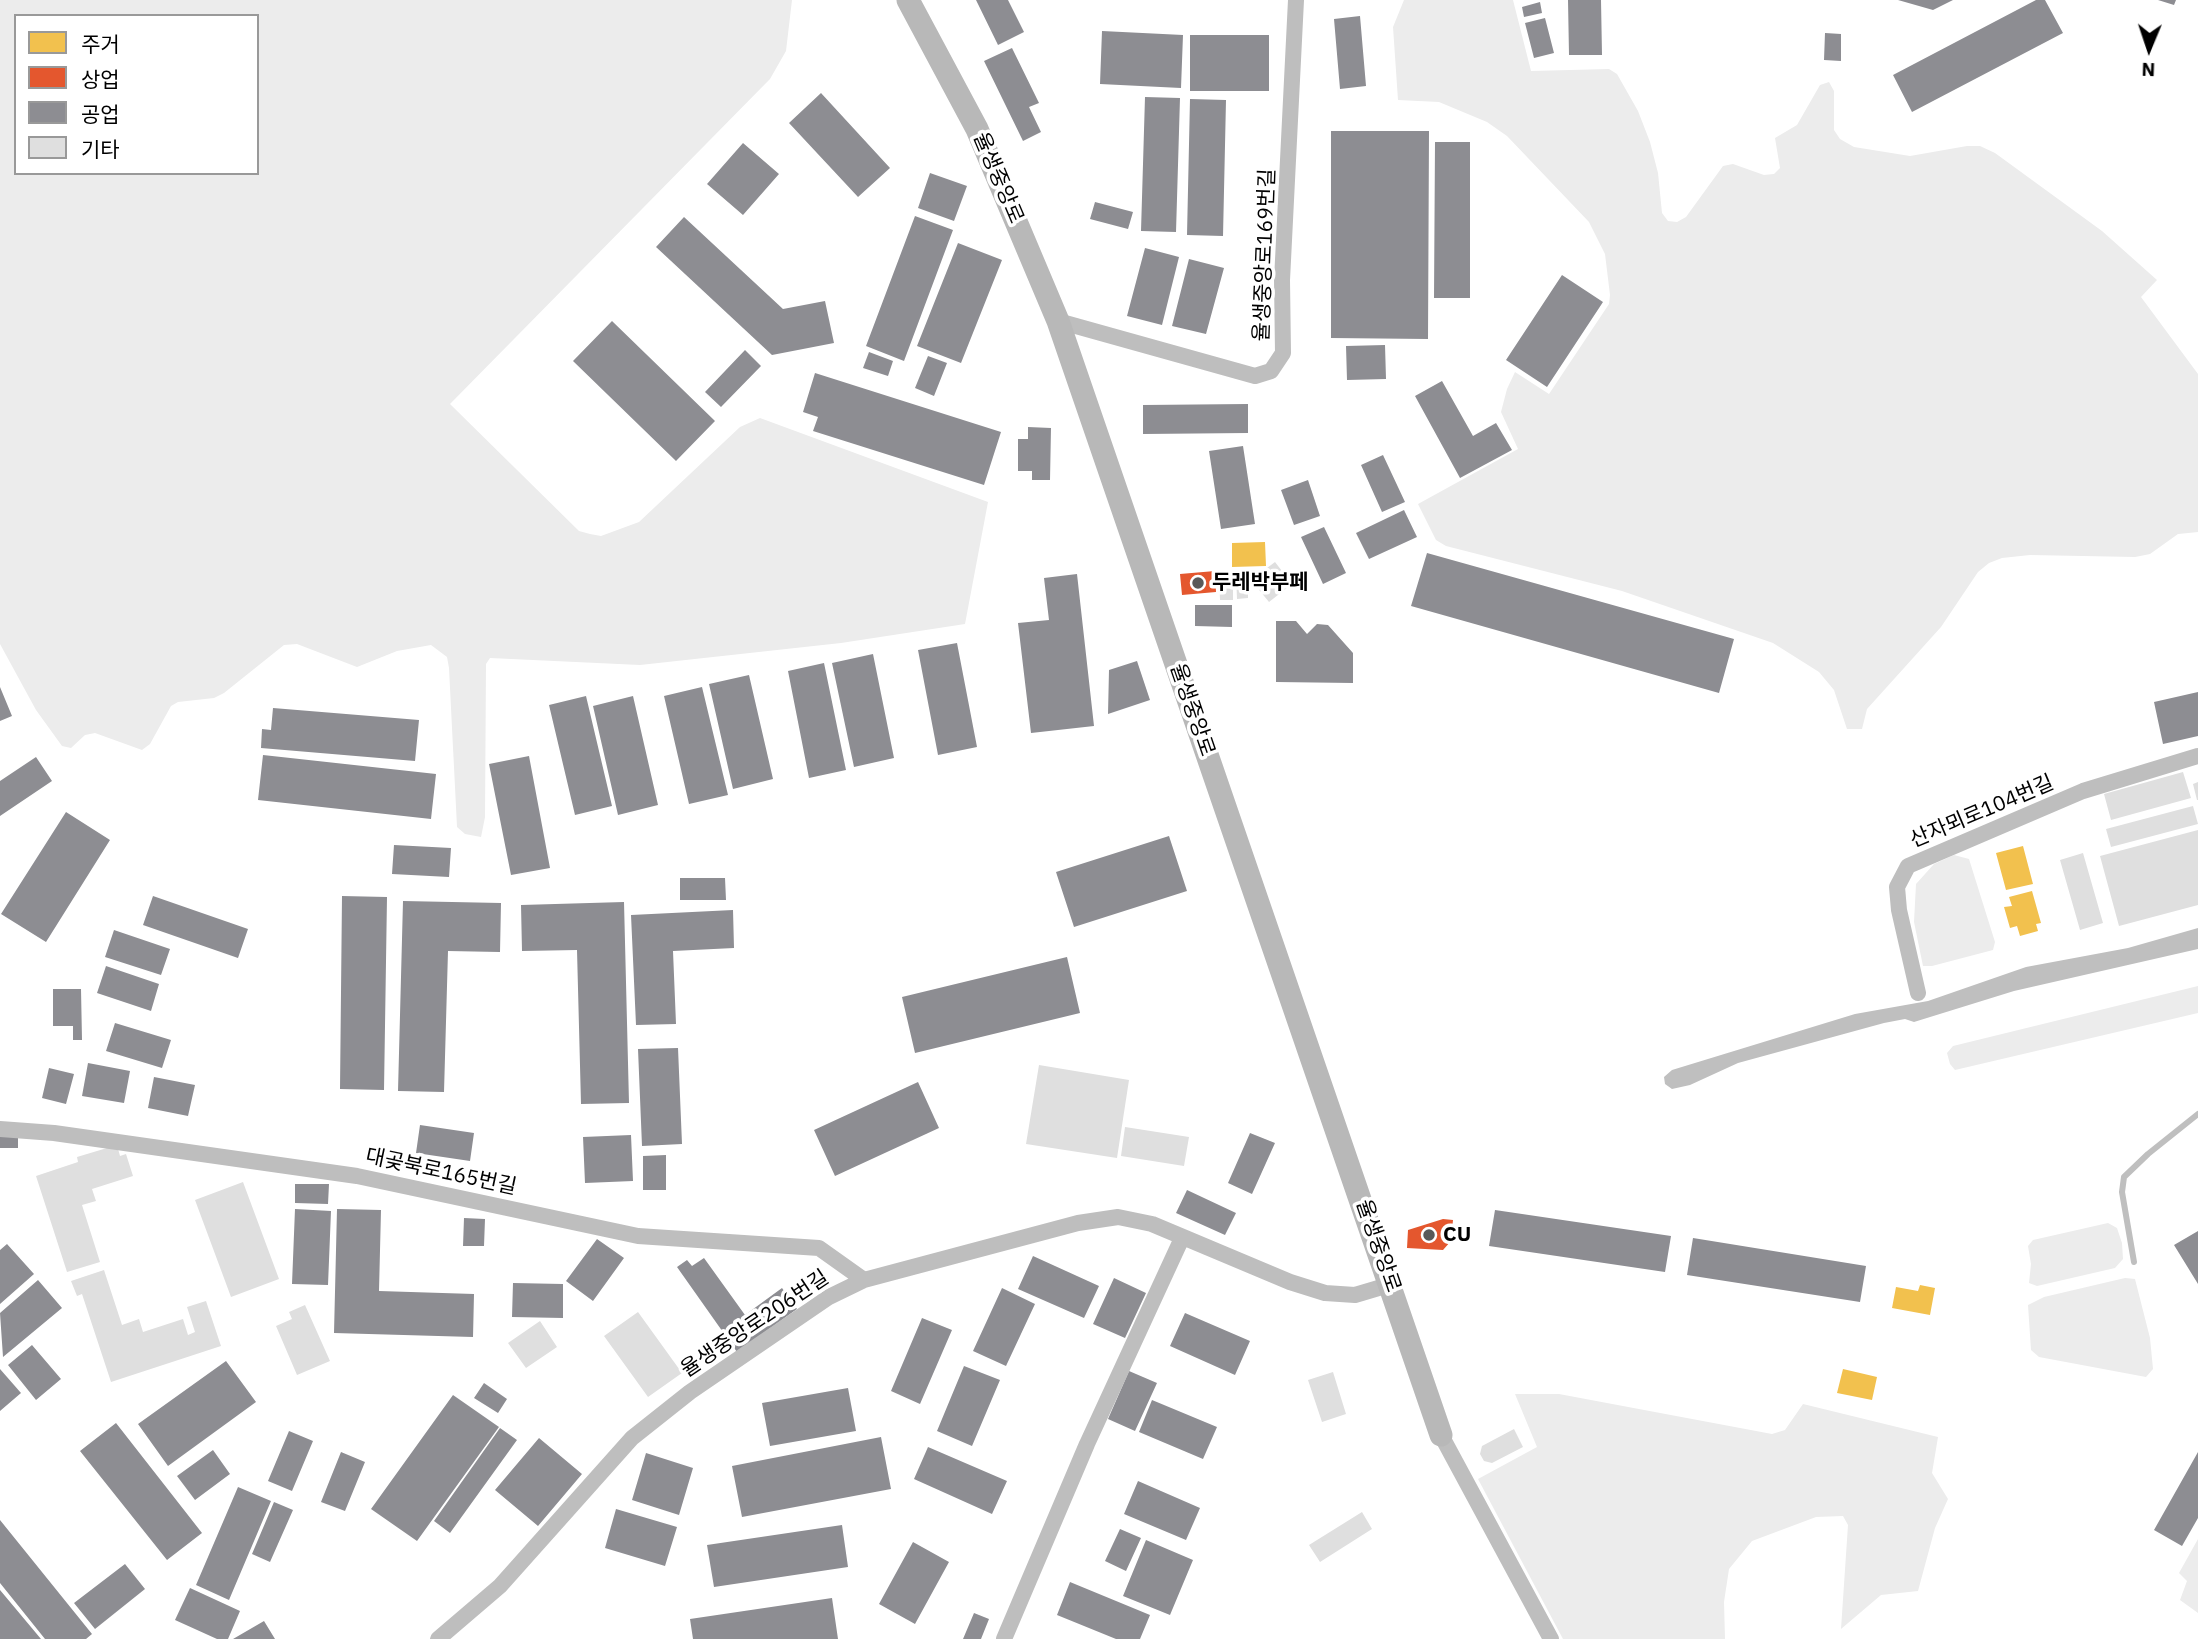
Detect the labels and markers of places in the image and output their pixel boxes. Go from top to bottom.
place label: 두레박부페 [1212,570,1309,596]
marker: 두레박부페 [1190,575,1206,591]
place label: CU [1443,1222,1471,1248]
marker: CU [1421,1227,1437,1243]

